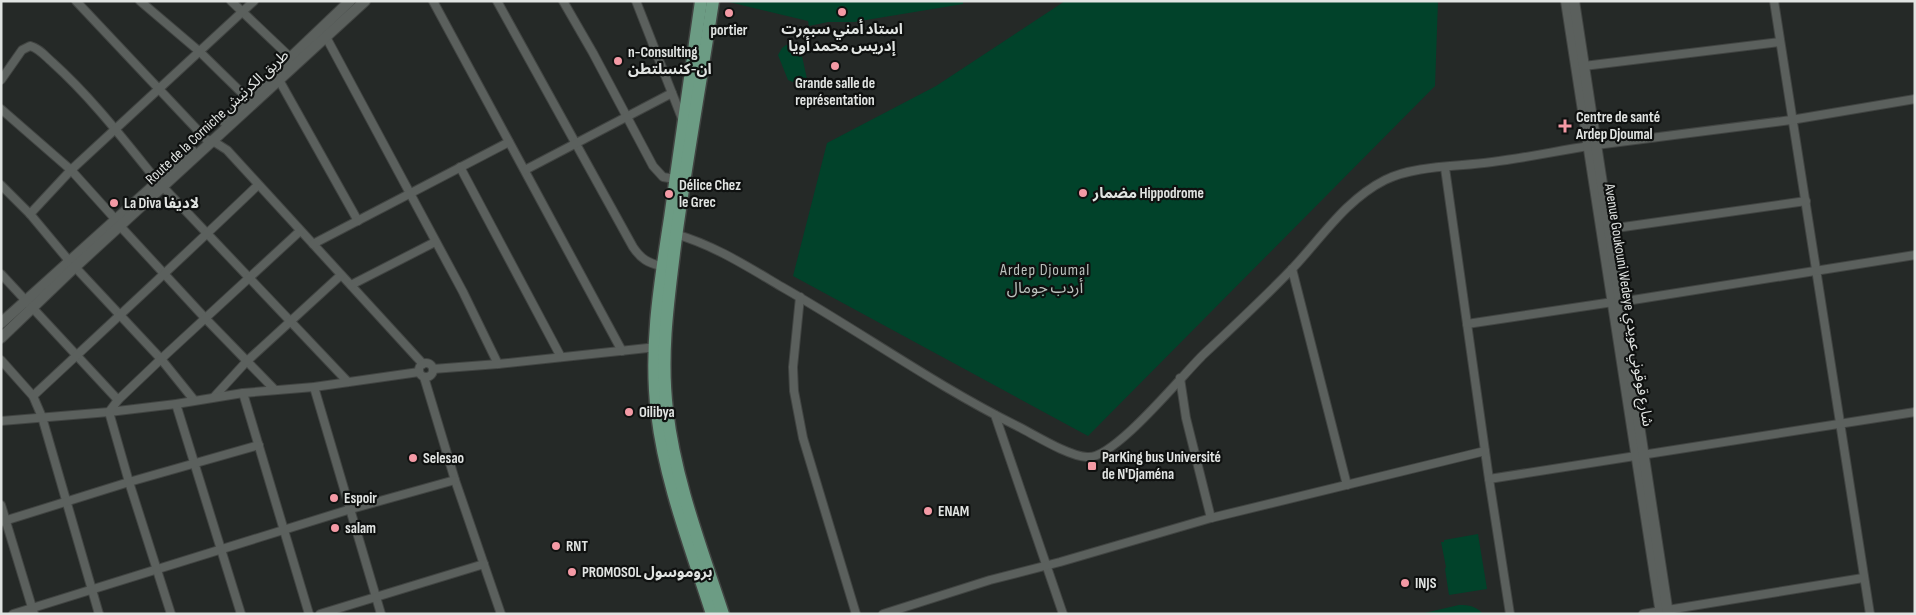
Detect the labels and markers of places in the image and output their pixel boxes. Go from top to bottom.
marker: استاد أمني سبورت إدريس محمد أويا [836,6,848,18]
marker: portier [723,7,735,19]
place label: استاد أمني سبورت إدريس محمد أويا [781,19,903,56]
place label: portier [711,21,748,40]
place label: n-Consulting ان-كنسلتطن [628,43,712,79]
marker: n-Consulting ان-كنسلتطن [612,55,624,67]
marker: Grande salle de représentation [829,60,841,72]
place label: Grande salle de représentation [795,74,875,110]
place label: Centre de santé Ardep Djoumal [1575,108,1660,144]
marker: Centre de santé Ardep Djoumal [1558,119,1572,133]
place label: Délice Chez le Grec [679,176,741,212]
place label: مضمار Hippodrome [1092,184,1204,203]
marker: مضمار Hippodrome [1077,187,1089,199]
marker: Délice Chez le Grec [663,188,675,200]
place label: La Diva لاديفا [124,194,199,213]
marker: La Diva لاديفا [108,197,120,209]
place label: Oilibya [639,403,675,422]
marker: Oilibya [623,406,635,418]
place label: ParKing bus Université de N'Djaména [1102,448,1221,484]
place label: Selesao [423,449,464,468]
marker: Selesao [407,452,419,464]
marker: ParKing bus Université de N'Djaména [1086,460,1098,472]
place label: Espoir [344,489,377,508]
marker: Espoir [328,492,340,504]
place label: ENAM [938,502,969,521]
marker: ENAM [922,505,934,517]
place label: salam [345,519,376,538]
marker: salam [329,522,341,534]
place label: RNT [566,537,588,556]
marker: RNT [550,540,562,552]
place label: PROMOSOL بروموسول [582,563,713,582]
marker: PROMOSOL بروموسول [566,566,578,578]
place label: INJS [1415,574,1437,593]
marker: INJS [1399,577,1411,589]

